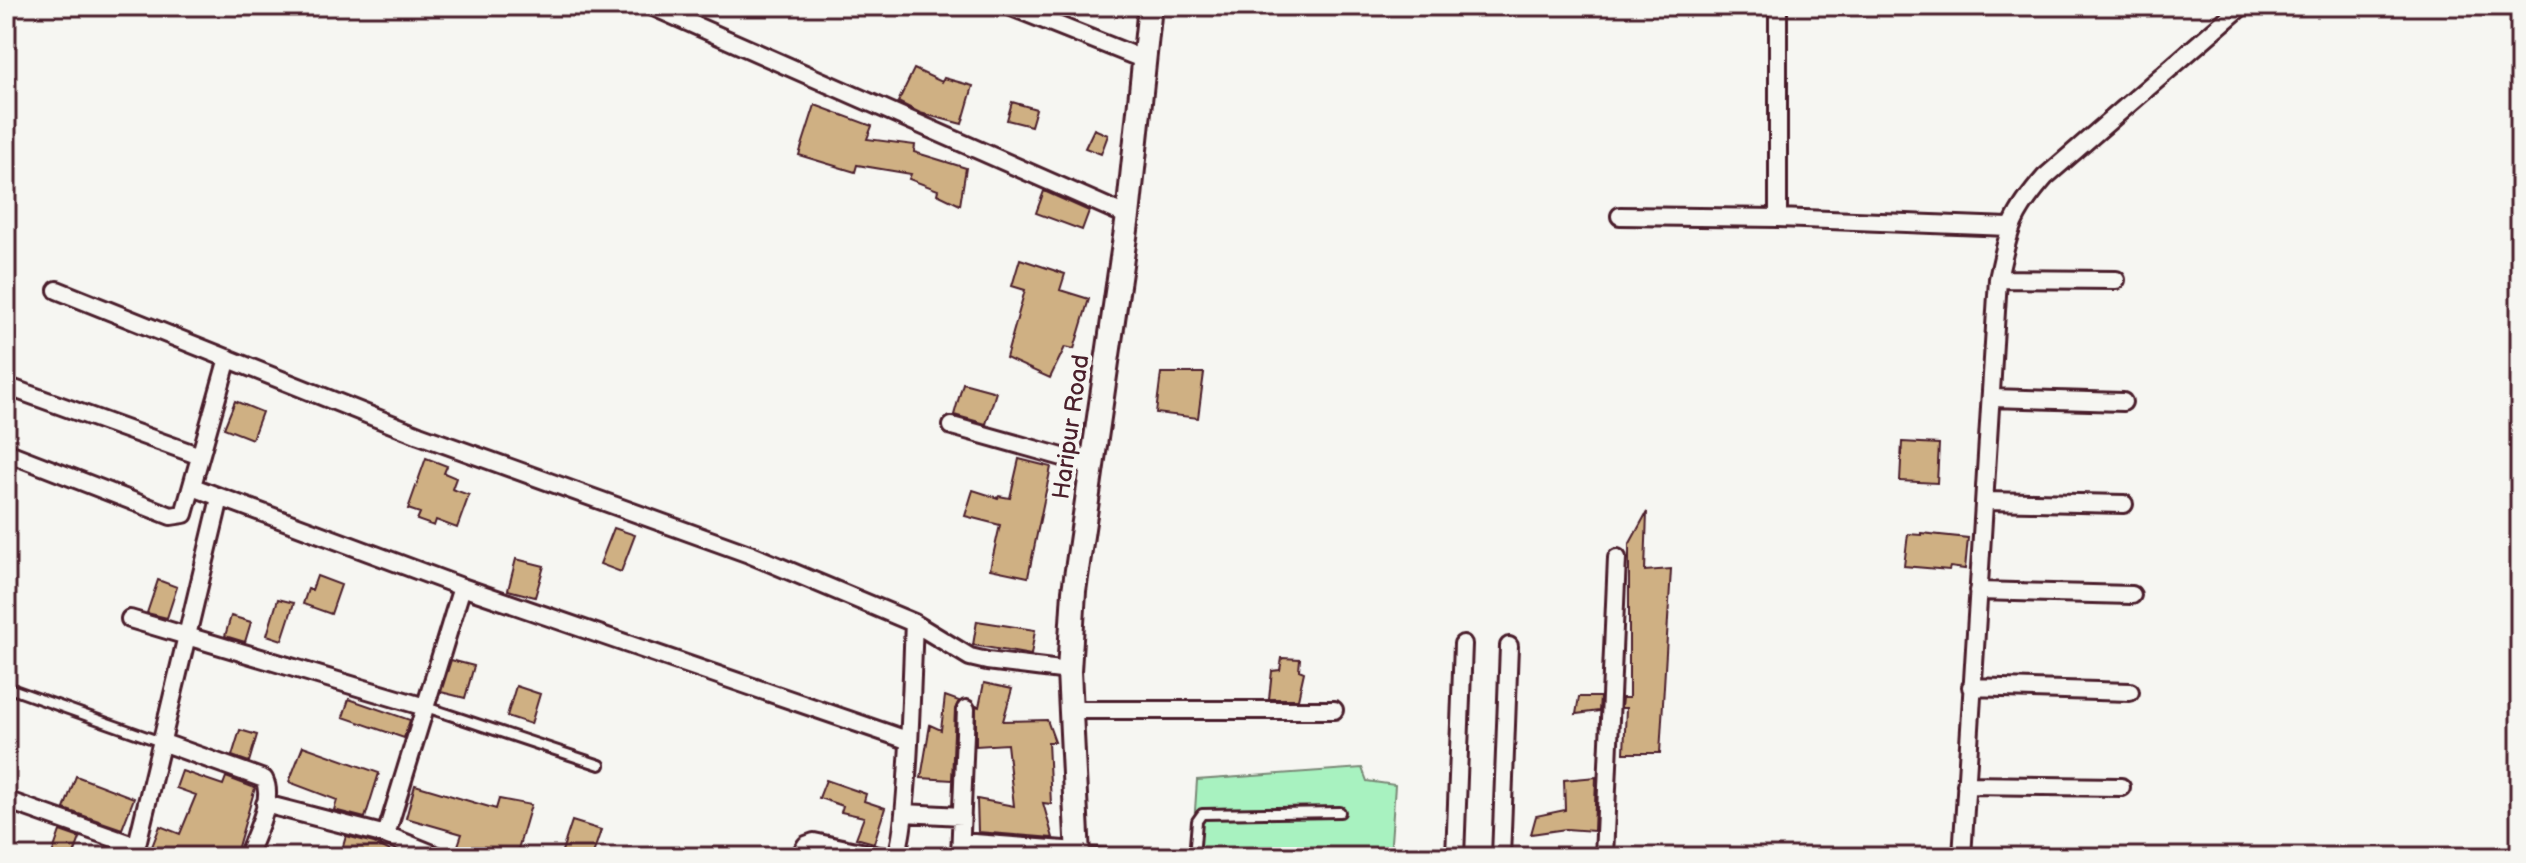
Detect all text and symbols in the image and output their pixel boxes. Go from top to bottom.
street label: Haripur Road [1047,353,1095,501]

